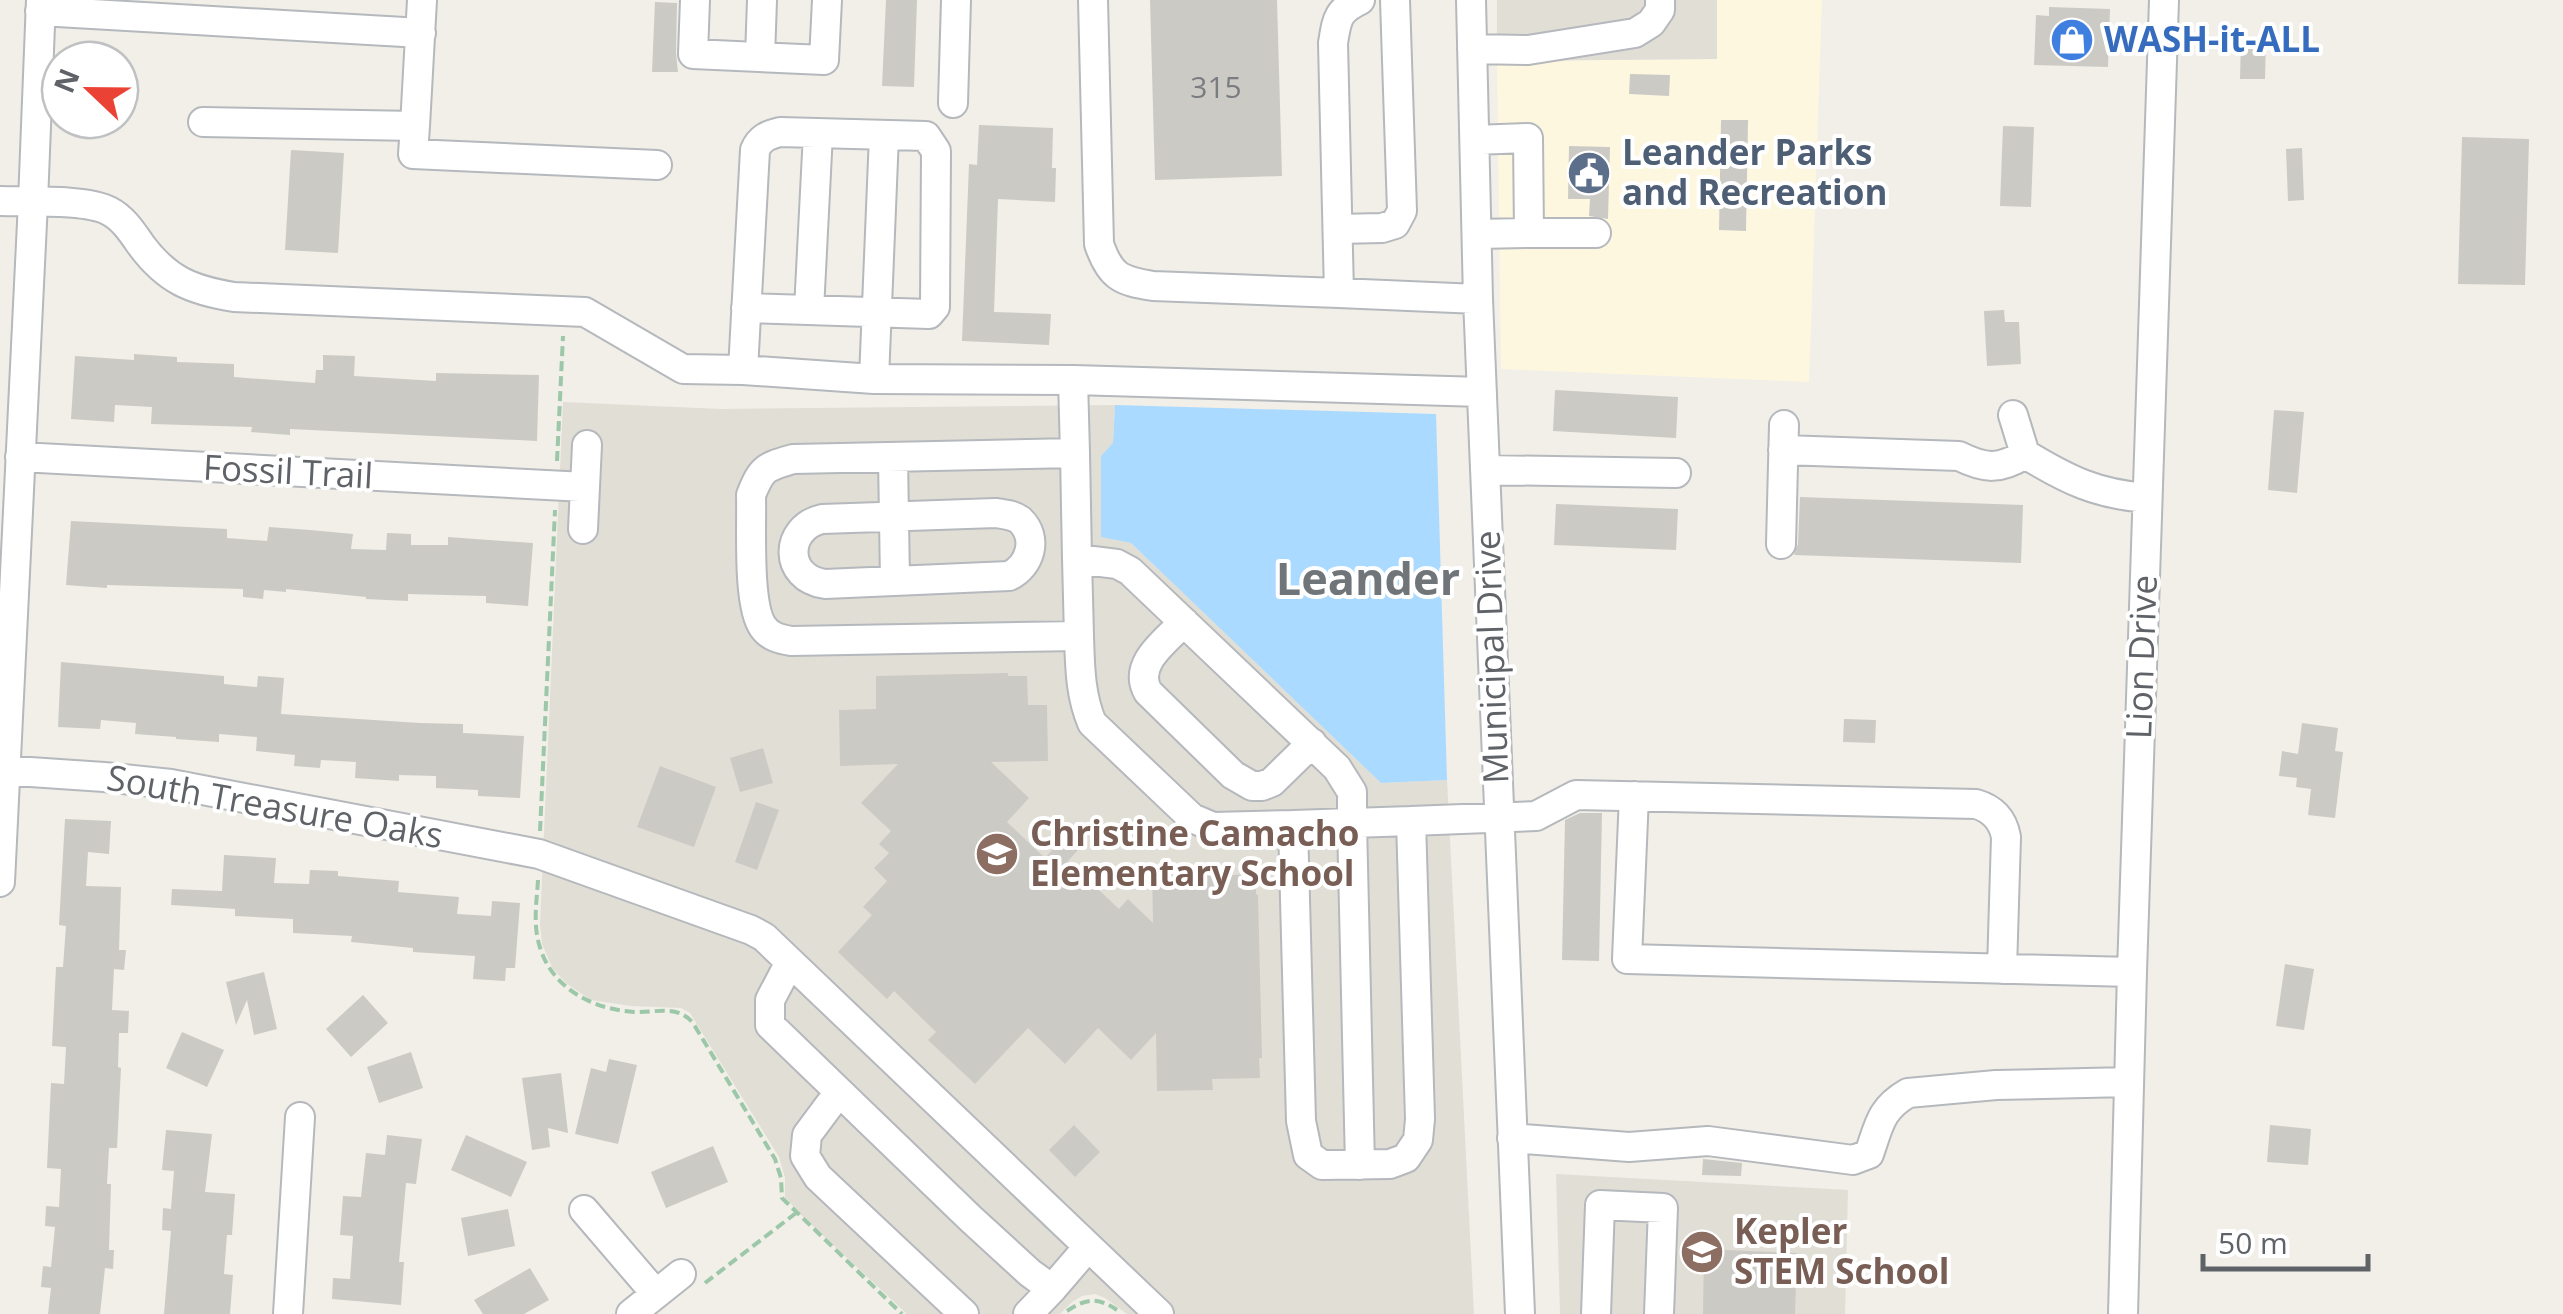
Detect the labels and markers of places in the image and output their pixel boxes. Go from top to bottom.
place label: WASH-it-ALL [2104,15,2320,62]
shop icon: WASH-it-ALL [2049,17,2095,63]
place label: Leander Parks and Recreation [1622,128,1887,215]
public building icon: Leander Parks and Recreation [1566,150,1612,196]
place label: Christine Camacho Elementary School [1030,809,1360,896]
school or university icon: Christine Camacho Elementary School [974,831,1020,877]
place label: Kepler STEM School [1734,1207,1950,1294]
school or university icon: Kepler STEM School [1679,1229,1725,1275]

